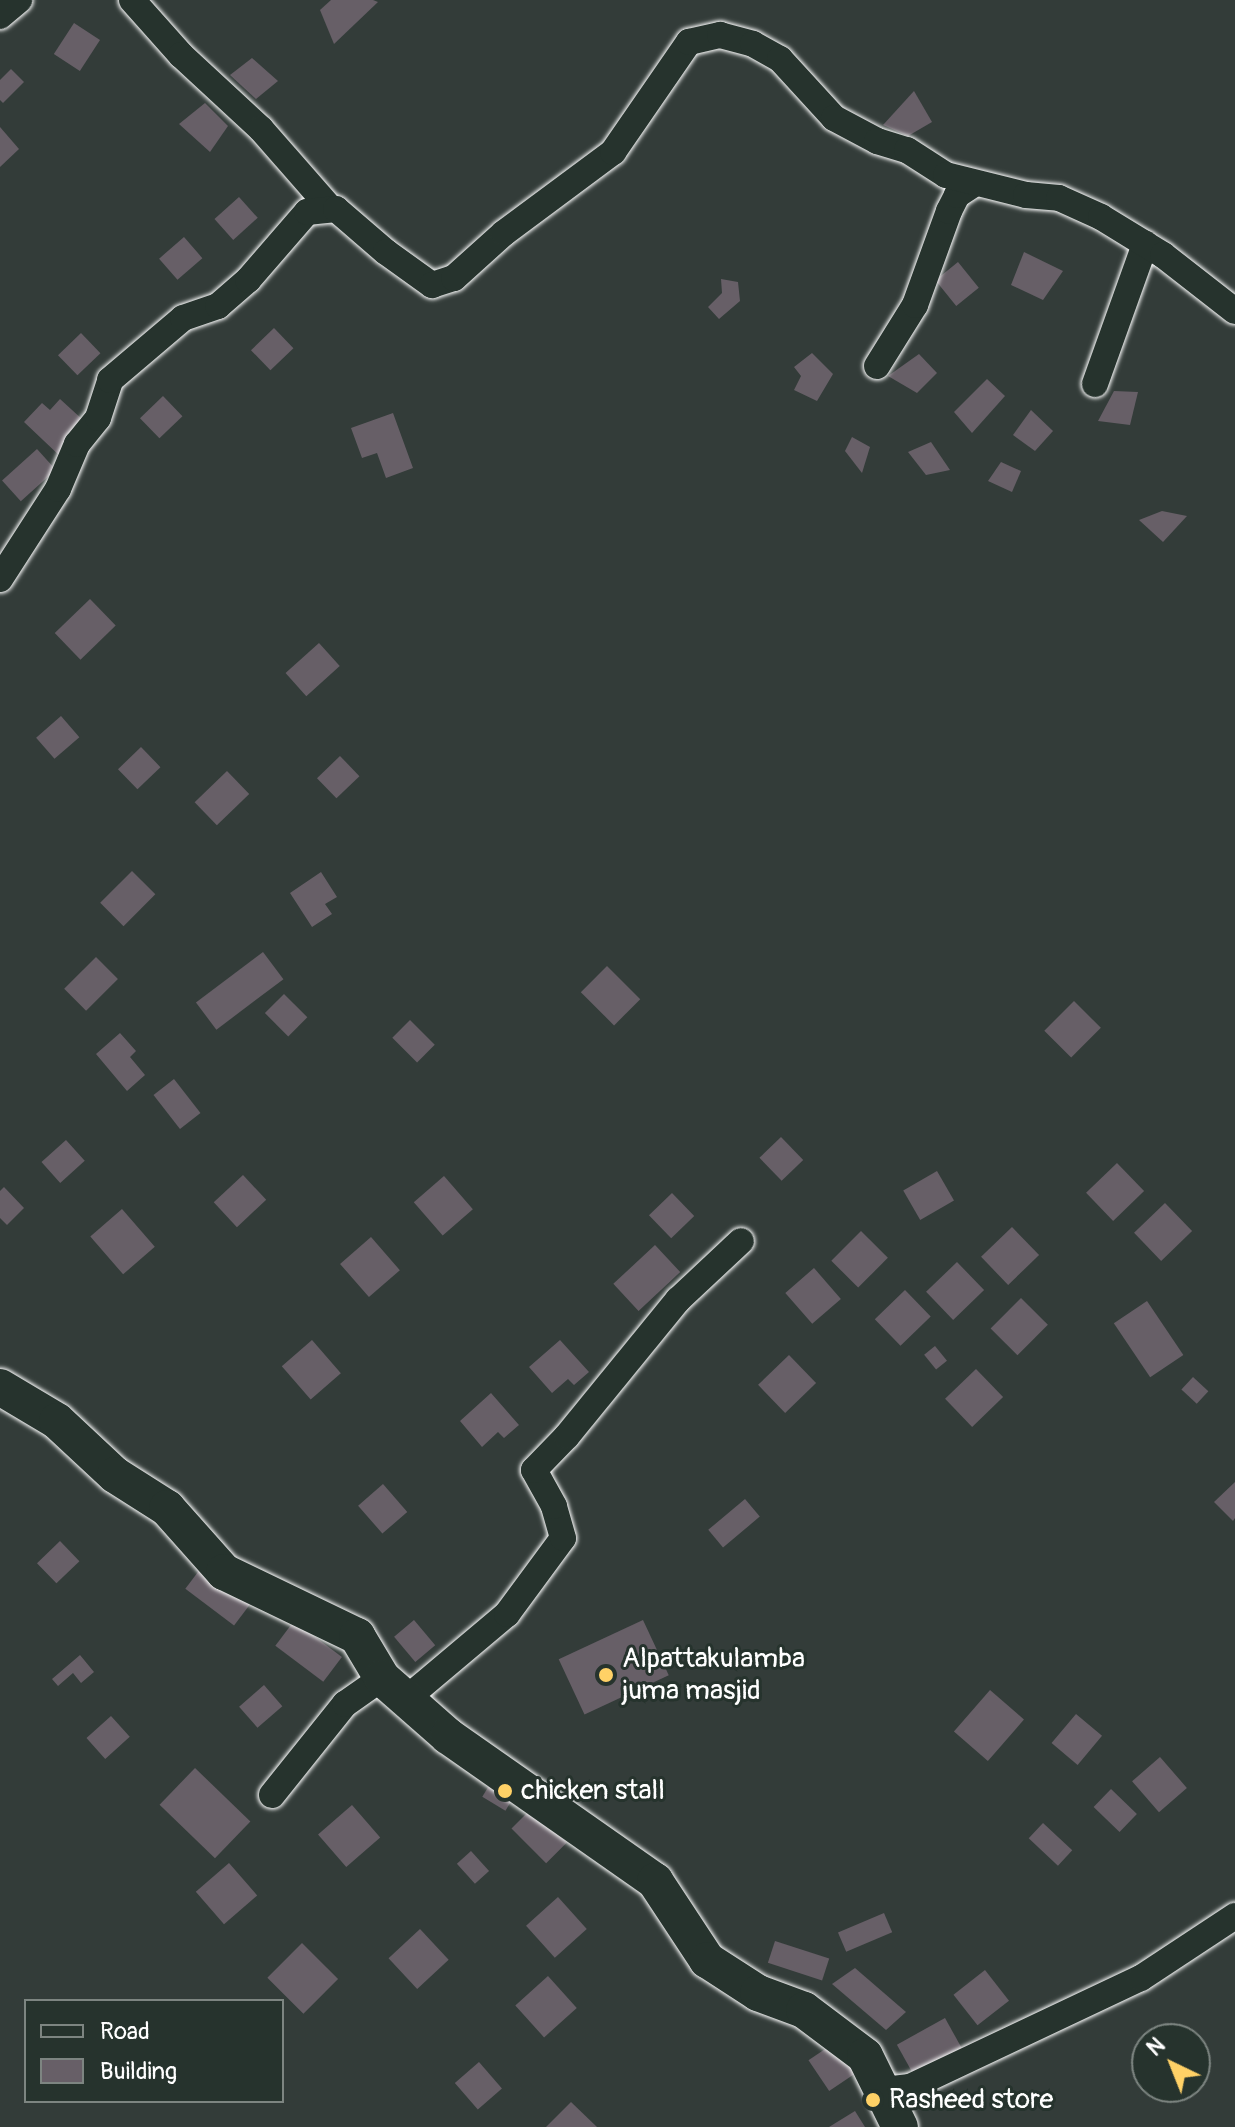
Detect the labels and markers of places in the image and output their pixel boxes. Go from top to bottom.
place label: Alpattakulamba juma masjid [622,1642,805,1708]
marker: Alpattakulamba juma masjid [597,1666,615,1684]
place label: chicken stall [521,1774,665,1808]
marker: chicken stall [496,1782,514,1800]
place label: Rasheed store [889,2083,1053,2117]
marker: Rasheed store [864,2091,882,2109]

